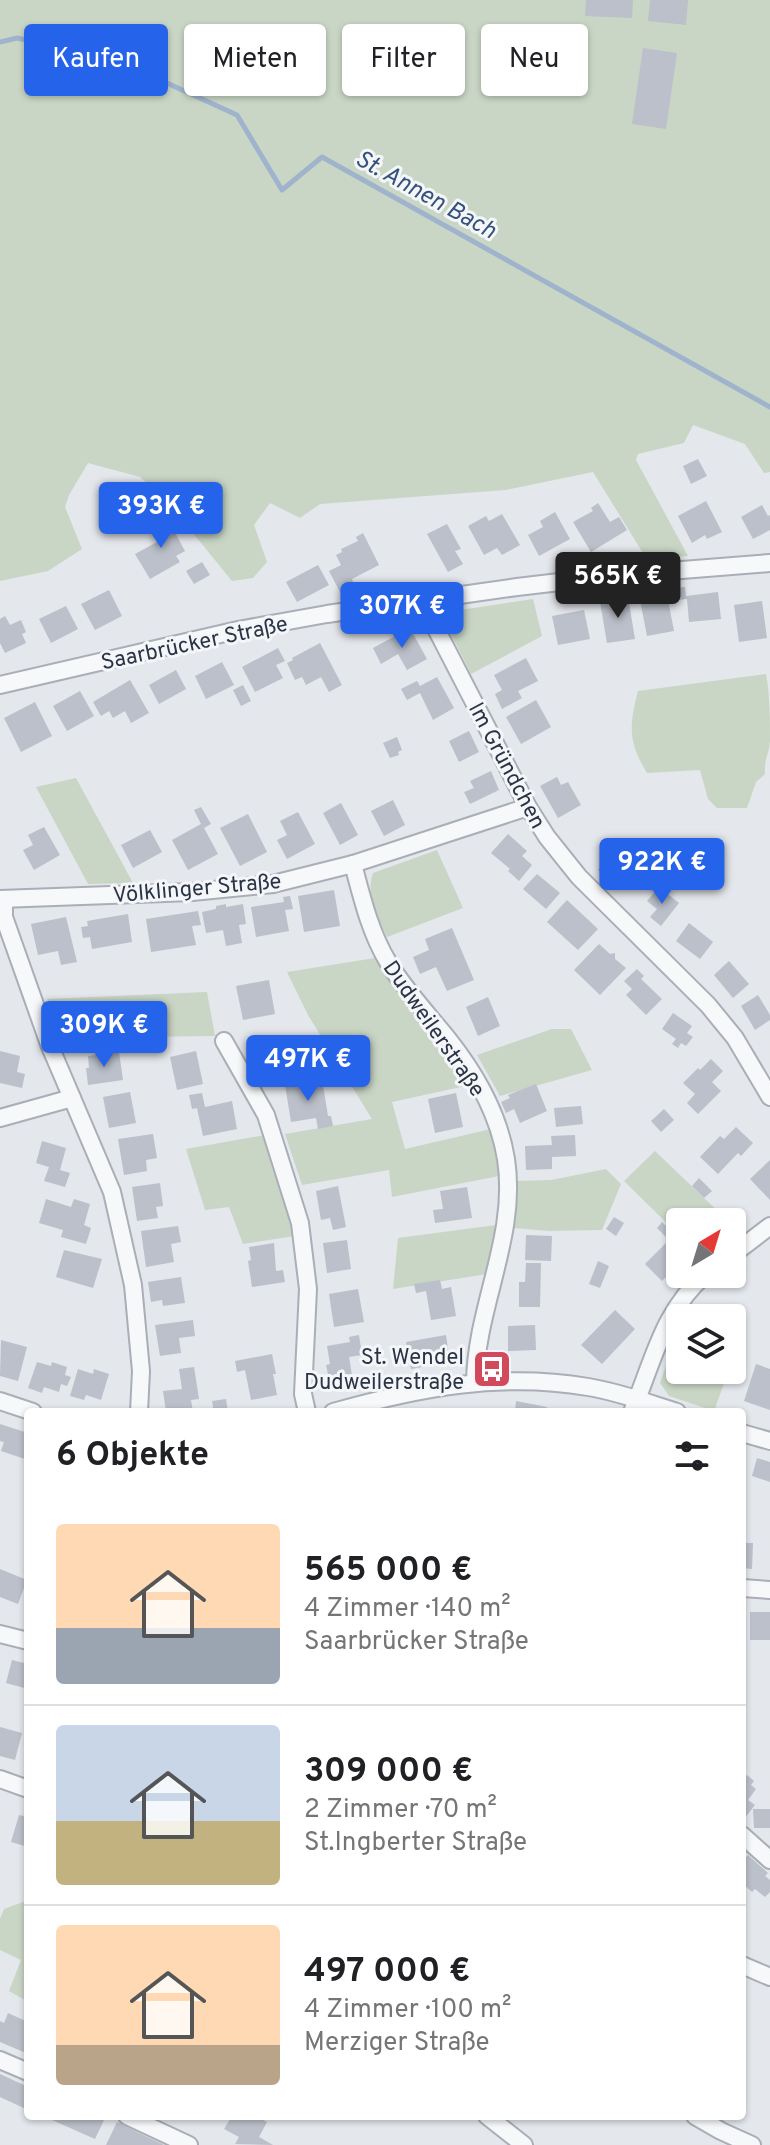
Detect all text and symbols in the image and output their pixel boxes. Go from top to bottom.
chip: Kaufen [24,24,168,96]
chip: Mieten [184,24,326,96]
chip: Filter [342,24,465,96]
chip: Neu [481,24,588,96]
water label: St. Annen Bach [349,145,501,247]
pin: 393K € [96,482,226,550]
text: 393K € [117,491,205,524]
pin: 565K € [553,552,683,620]
text: 565K € [573,561,663,594]
pin: 307K € [337,582,467,650]
text: 307K € [358,591,446,624]
street label: Saarbrücker Straße [99,611,290,677]
street label: Im Gründchen [461,698,550,834]
pin: 922K € [597,838,727,906]
text: 922K € [617,847,707,880]
street label: Völklinger Straße [112,869,283,910]
street label: Dudweilerstraße [376,956,490,1103]
pin: 309K € [39,1001,169,1069]
text: 309K € [59,1010,149,1043]
pin: 497K € [243,1035,373,1103]
text: 497K € [264,1044,352,1077]
north arrow [666,1208,746,1288]
map controls [666,1208,746,1384]
button: layers [666,1304,746,1384]
place label: St. Wendel Dudweilerstraße [304,1345,464,1397]
bus stop icon: St. Wendel Dudweilerstraße [471,1348,513,1390]
icon: filters [670,1434,714,1478]
text: 6 Objekte [56,1435,209,1478]
text: 565 000 € [304,1550,472,1593]
icon: home [120,1556,216,1652]
text: 4 Zimmer · 140 m² [304,1593,511,1626]
text: Saarbrücker Straße [304,1626,529,1659]
text: 309 000 € [304,1751,473,1794]
icon: home [120,1757,216,1853]
text: 2 Zimmer · 70 m² [304,1794,497,1827]
text: St.Ingberter Straße [304,1827,527,1860]
text: 497 000 € [304,1951,470,1994]
icon: home [120,1957,216,2053]
text: 4 Zimmer · 100 m² [304,1994,512,2027]
text: Merziger Straße [304,2027,489,2060]

